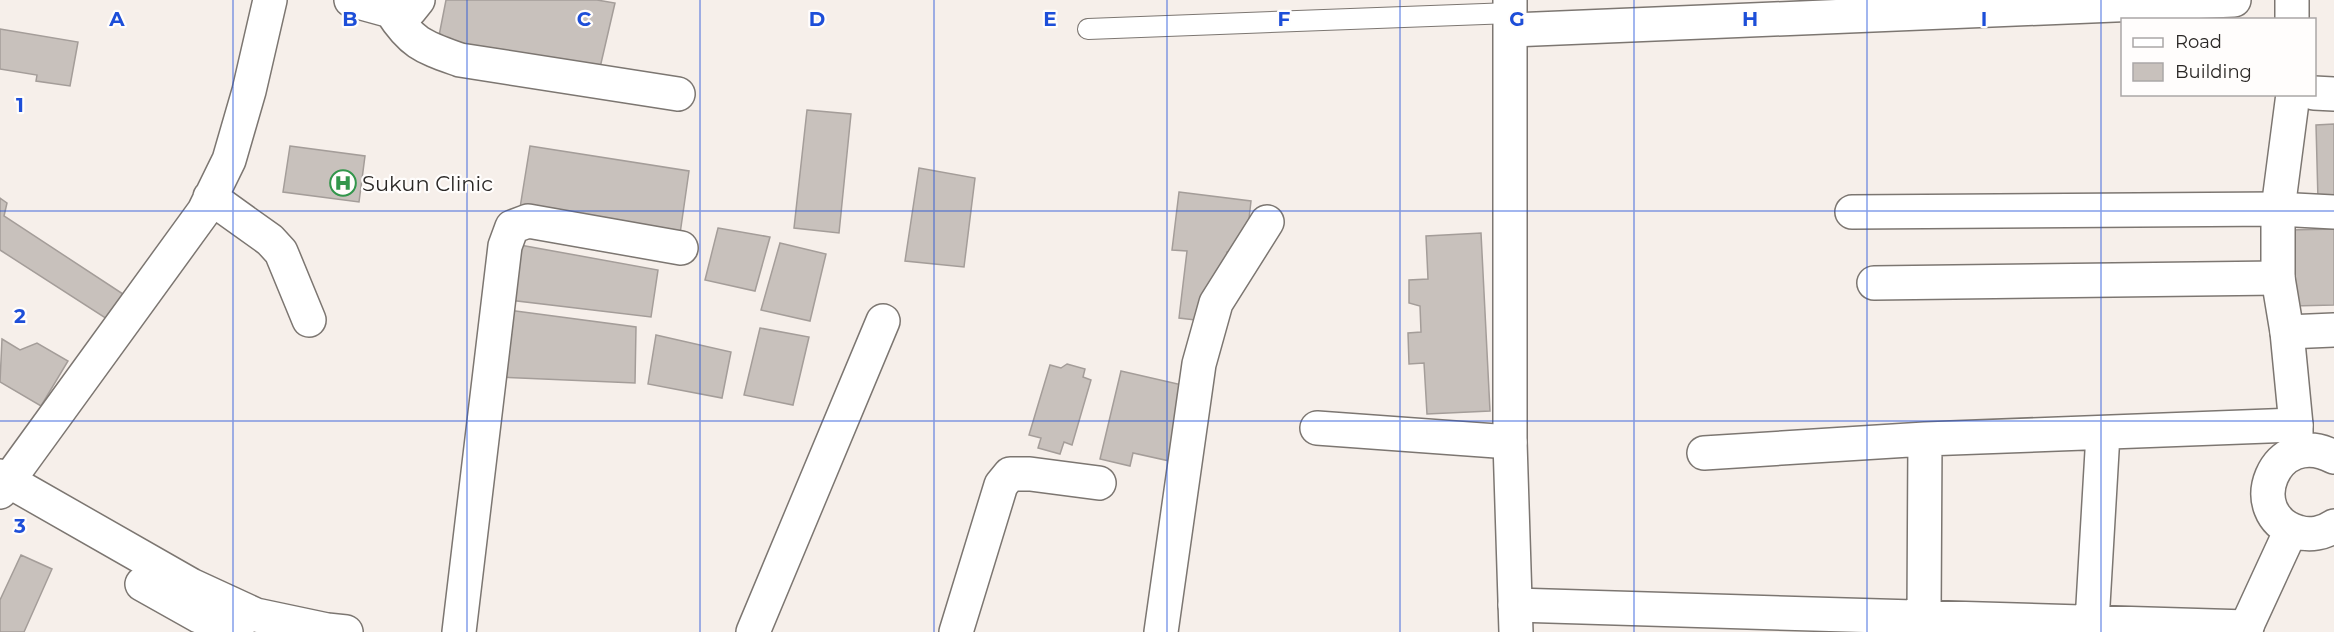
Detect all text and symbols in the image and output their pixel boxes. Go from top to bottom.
text: A [108,7,125,31]
text: B [342,7,358,31]
text: C [577,7,592,31]
text: D [809,7,825,31]
text: E [1043,7,1057,31]
text: F [1278,7,1291,31]
text: G [1509,7,1525,31]
text: H [1742,7,1758,31]
text: I [1981,7,1987,31]
legend [2121,18,2316,96]
text: Road [2175,31,2222,53]
text: Building [2175,61,2252,83]
text: 1 [16,93,24,117]
hospital icon: Sukun Clinic [328,168,358,198]
place label: Sukun Clinic [362,171,493,196]
text: 2 [14,304,26,328]
text: 3 [13,514,26,538]

